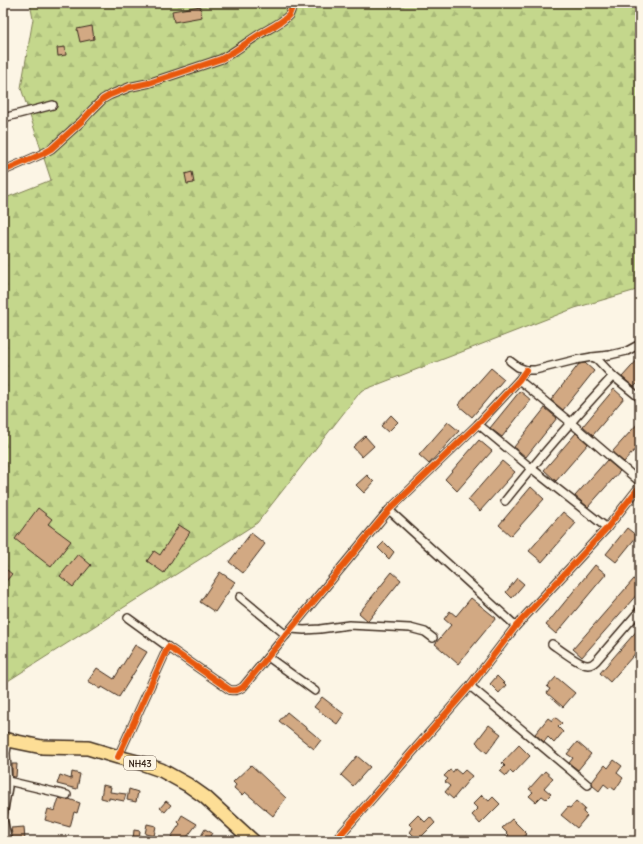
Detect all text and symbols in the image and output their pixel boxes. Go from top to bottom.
road number: NH43 [124,756,156,770]

